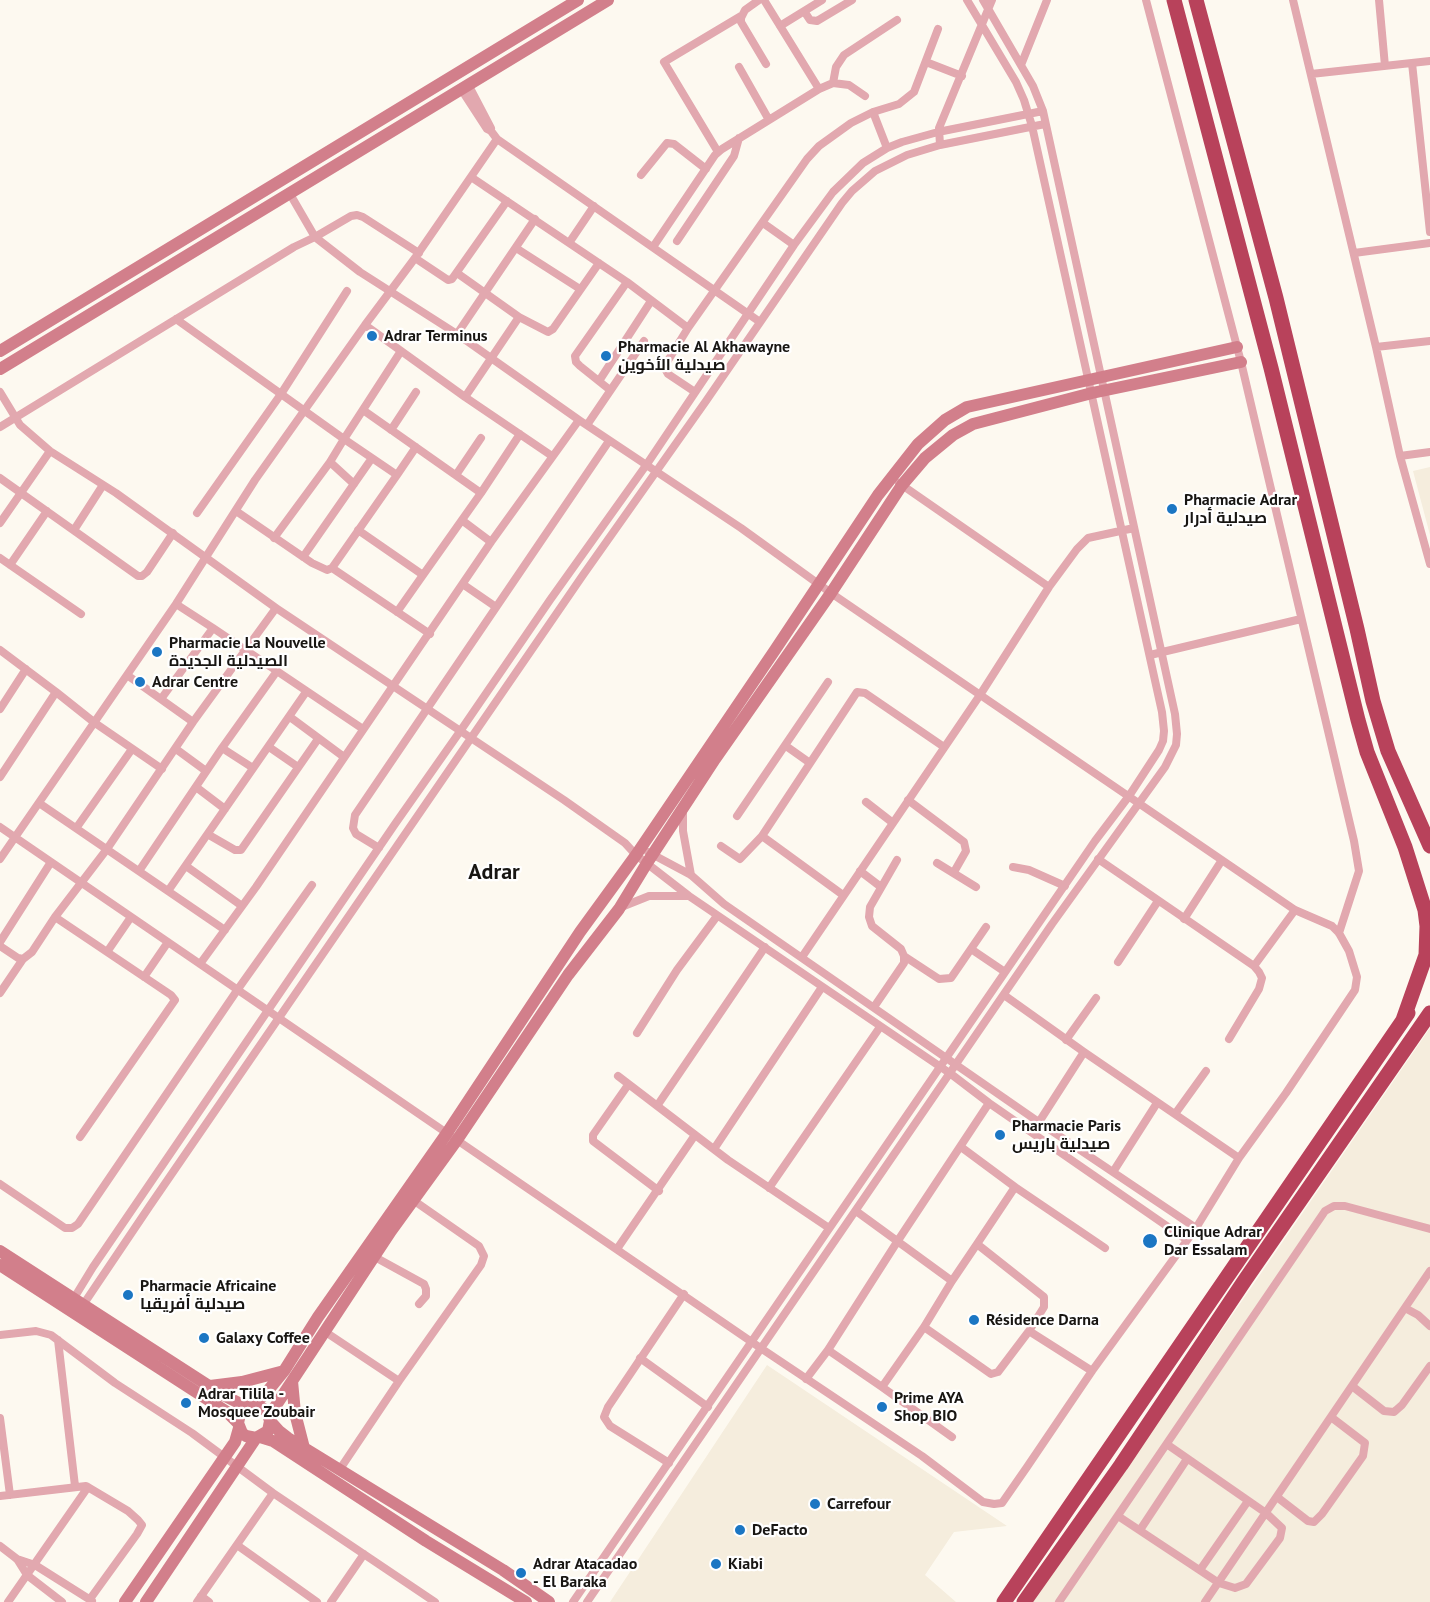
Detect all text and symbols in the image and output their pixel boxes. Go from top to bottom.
place label: Adrar Terminus [384,326,488,346]
marker: Adrar Terminus [365,329,379,343]
place label: Pharmacie Al Akhawayne صيدلية الأخوين [618,337,790,375]
marker: Pharmacie Al Akhawayne صيدلية الأخوين [599,349,613,363]
place label: Pharmacie Adrar صيدلية أدرار [1184,490,1297,528]
marker: Pharmacie Adrar صيدلية أدرار [1165,502,1179,516]
place label: Pharmacie La Nouvelle الصيدلية الجديدة [169,633,326,671]
marker: Pharmacie La Nouvelle الصيدلية الجديدة [150,645,164,659]
place label: Adrar Centre [152,672,238,692]
marker: Adrar Centre [133,675,147,689]
district label: Adrar [468,860,520,886]
place label: Pharmacie Paris صيدلية باريس [1012,1116,1121,1154]
marker: Pharmacie Paris صيدلية باريس [993,1128,1007,1142]
place label: Clinique Adrar Dar Essalam [1164,1222,1262,1260]
marker: Clinique Adrar Dar Essalam [1141,1232,1159,1250]
place label: Pharmacie Africaine صيدلية أفريقيا [140,1276,276,1314]
marker: Pharmacie Africaine صيدلية أفريقيا [121,1288,135,1302]
place label: Résidence Darna [986,1310,1099,1330]
marker: Résidence Darna [967,1313,981,1327]
place label: Galaxy Coffee [216,1328,310,1348]
marker: Galaxy Coffee [197,1331,211,1345]
place label: Adrar Tilila - Mosquee Zoubair [198,1384,315,1422]
place label: Prime AYA Shop BIO [894,1388,964,1426]
marker: Adrar Tilila - Mosquee Zoubair [179,1396,193,1410]
marker: Prime AYA Shop BIO [875,1400,889,1414]
place label: Carrefour [827,1494,891,1514]
marker: Carrefour [808,1497,822,1511]
place label: DeFacto [752,1520,808,1540]
marker: DeFacto [733,1523,747,1537]
place label: Adrar Atacadao - El Baraka [533,1554,637,1592]
place label: Kiabi [728,1554,763,1574]
marker: Kiabi [709,1557,723,1571]
marker: Adrar Atacadao - El Baraka [514,1566,528,1580]

